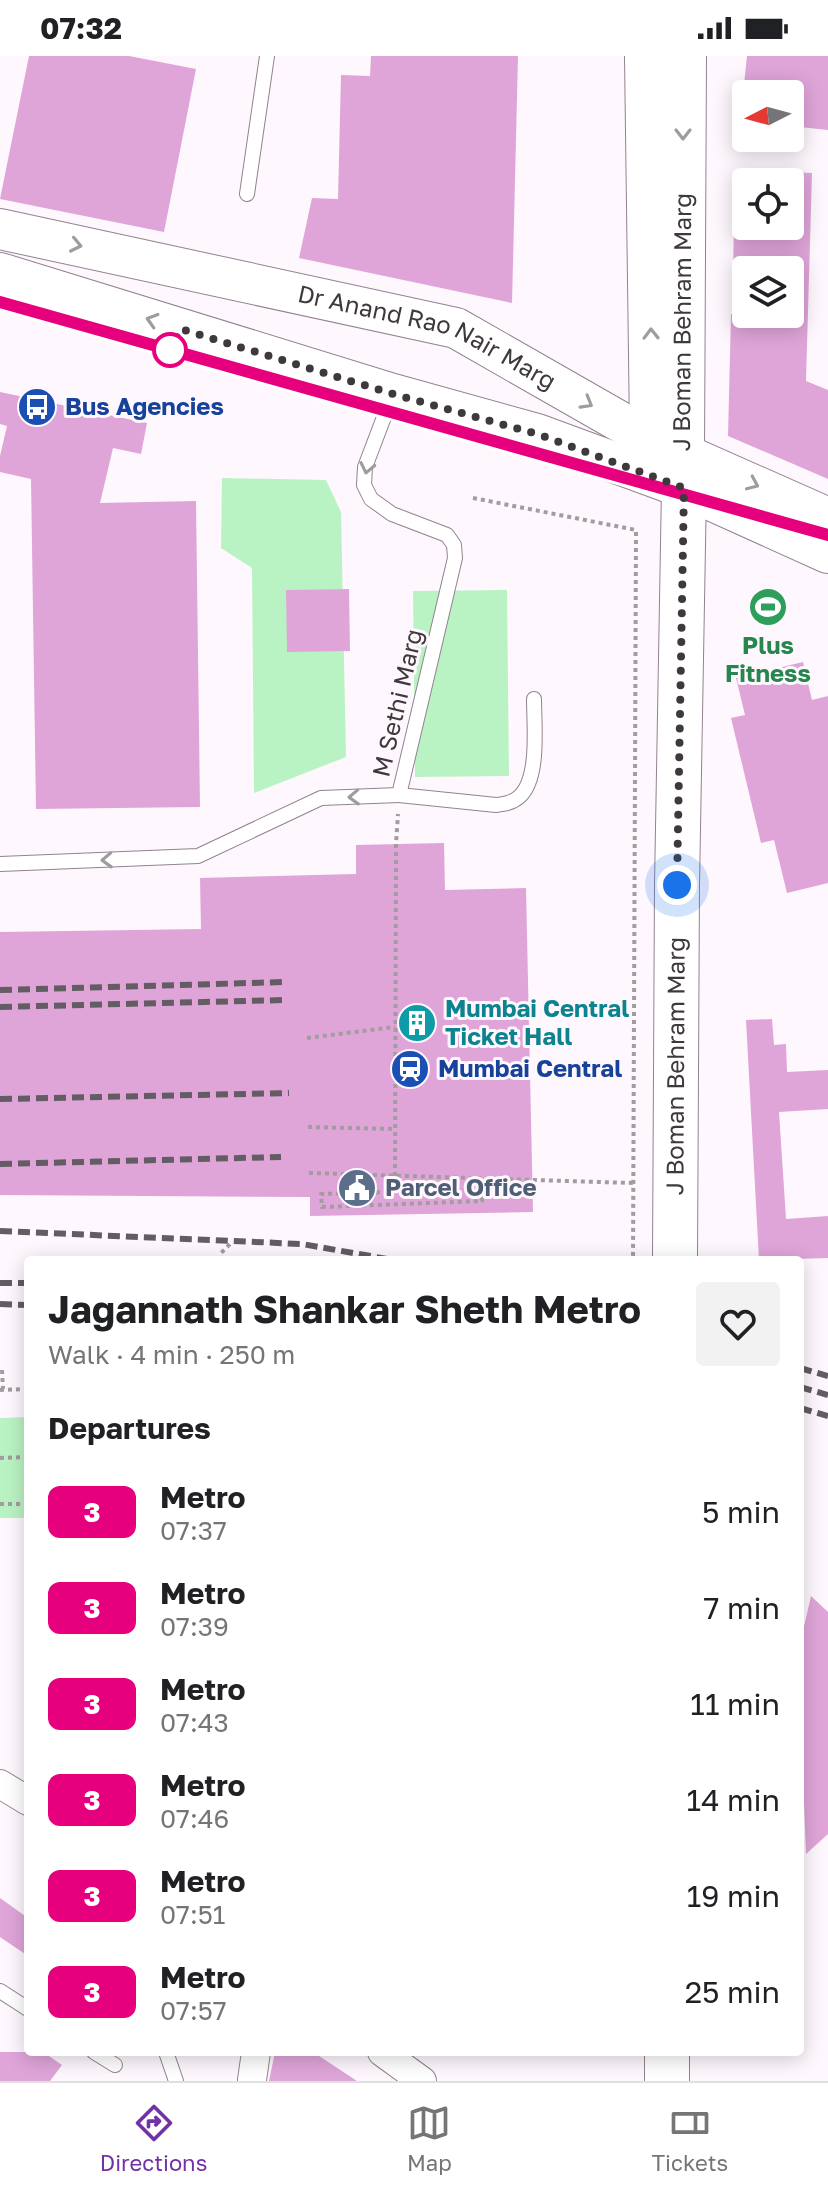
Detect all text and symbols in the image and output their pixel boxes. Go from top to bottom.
text: 07:32 [40,10,122,46]
north arrow [732,80,804,152]
map controls [732,80,804,328]
one-way arrow [675,128,692,141]
button: locate [732,168,804,240]
street label: J Boman Behram Marg [666,193,696,451]
one-way arrow [69,236,83,253]
button: layers [732,256,804,328]
street label: Dr Anand Rao Nair Marg [295,278,561,395]
one-way arrow [145,313,159,329]
one-way arrow [642,327,660,340]
unlabelled marker [153,333,187,367]
bus stop icon: Bus Agencies [16,386,58,428]
place label: Bus Agencies [65,391,224,420]
one-way arrow [579,393,593,409]
one-way arrow [360,461,377,474]
one-way arrow [745,475,759,491]
sports icon: Plus Fitness [747,586,789,628]
street label: M Sethi Marg [365,626,428,779]
place label: Plus Fitness [725,630,811,687]
one-way arrow [347,788,359,805]
one-way arrow [100,852,113,869]
your location [657,865,697,905]
street label: J Boman Behram Marg [659,937,690,1195]
place label: Mumbai Central Ticket Hall [445,993,629,1050]
building icon: Mumbai Central Ticket Hall [396,1002,438,1044]
station icon: Mumbai Central [389,1048,431,1090]
place label: Mumbai Central [438,1053,622,1082]
public building icon: Parcel Office [336,1167,378,1209]
place label: Parcel Office [385,1172,537,1201]
button: heart [696,1282,780,1366]
text: Jagannath Shankar Sheth Metro [48,1286,641,1331]
text: Walk · 4 min · 250 m [48,1339,295,1370]
text: Departures [48,1410,211,1446]
text: Metro [160,1479,246,1515]
text: 5 min [702,1494,780,1530]
text: 3 [83,1495,101,1528]
text: 07:37 [160,1515,227,1546]
text: Metro [160,1575,246,1611]
text: 7 min [704,1590,780,1626]
text: 3 [83,1591,101,1624]
text: 07:39 [160,1611,229,1642]
text: Metro [160,1671,246,1707]
text: 11 min [690,1686,780,1722]
text: 3 [83,1687,101,1720]
text: 07:43 [160,1707,229,1738]
text: Metro [160,1767,246,1803]
text: 14 min [687,1782,780,1818]
text: 3 [83,1783,101,1816]
text: 07:46 [160,1803,229,1834]
text: Metro [160,1863,246,1899]
text: 19 min [687,1878,780,1914]
text: 3 [83,1879,101,1912]
text: 07:51 [160,1899,225,1930]
text: Metro [160,1959,246,1995]
text: 25 min [685,1974,780,2010]
text: 3 [83,1975,101,2008]
text: 07:57 [160,1995,227,2026]
tab: Directions [100,2101,207,2176]
tab: Map [407,2101,452,2176]
tab: Tickets [651,2101,728,2176]

